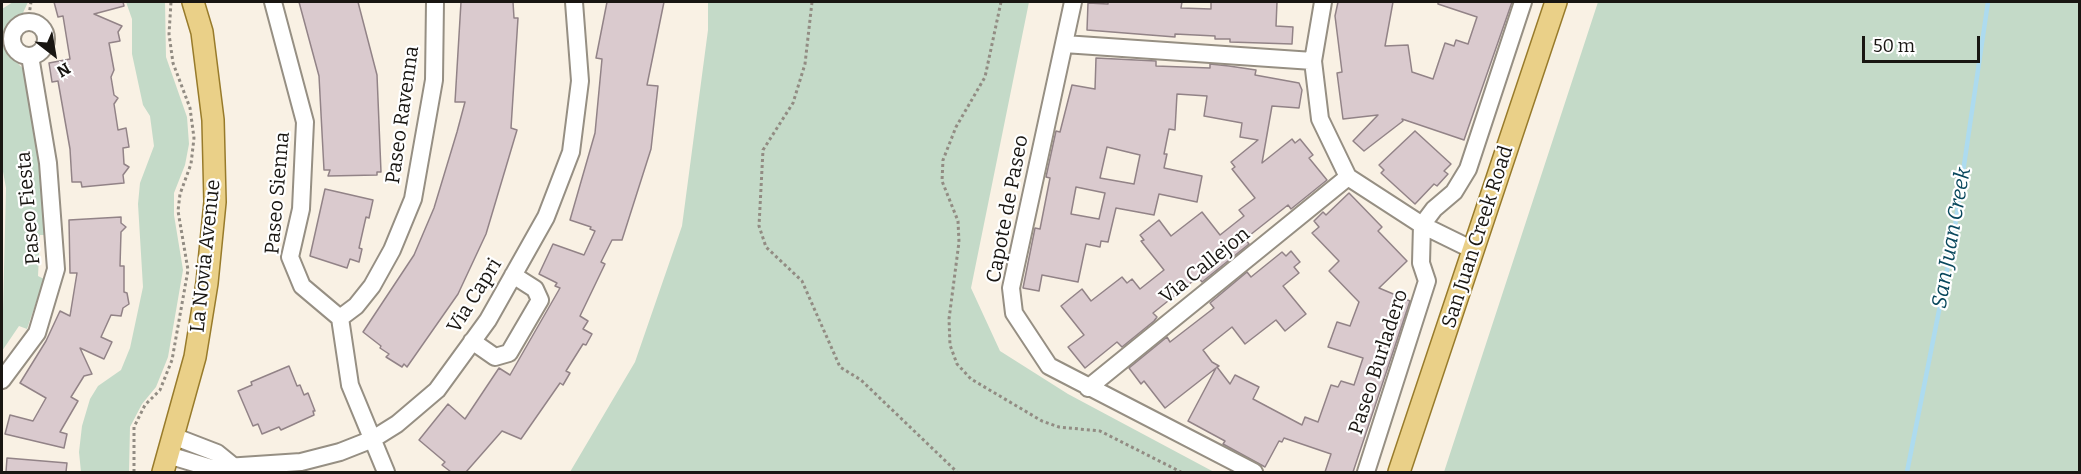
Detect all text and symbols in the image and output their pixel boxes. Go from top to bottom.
north arrow [24,24,84,84]
scale bar [1865,24,1984,62]
text: 50 m [1873,35,1915,57]
street label: Paseo Ravenna [381,45,425,185]
text: N [53,59,74,81]
street label: Paseo Sienna [261,131,295,255]
street label: Capote de Paseo [982,133,1034,285]
street label: San Juan Creek Road [1437,143,1519,331]
street label: Paseo Fiesta [12,150,46,266]
water label: San Juan Creek [1927,166,1977,310]
street label: La Novia Avenue [186,178,226,334]
street label: Via Callejon [1155,222,1255,310]
street label: Via Capri [443,254,507,338]
street label: Paseo Burladero [1344,287,1414,437]

